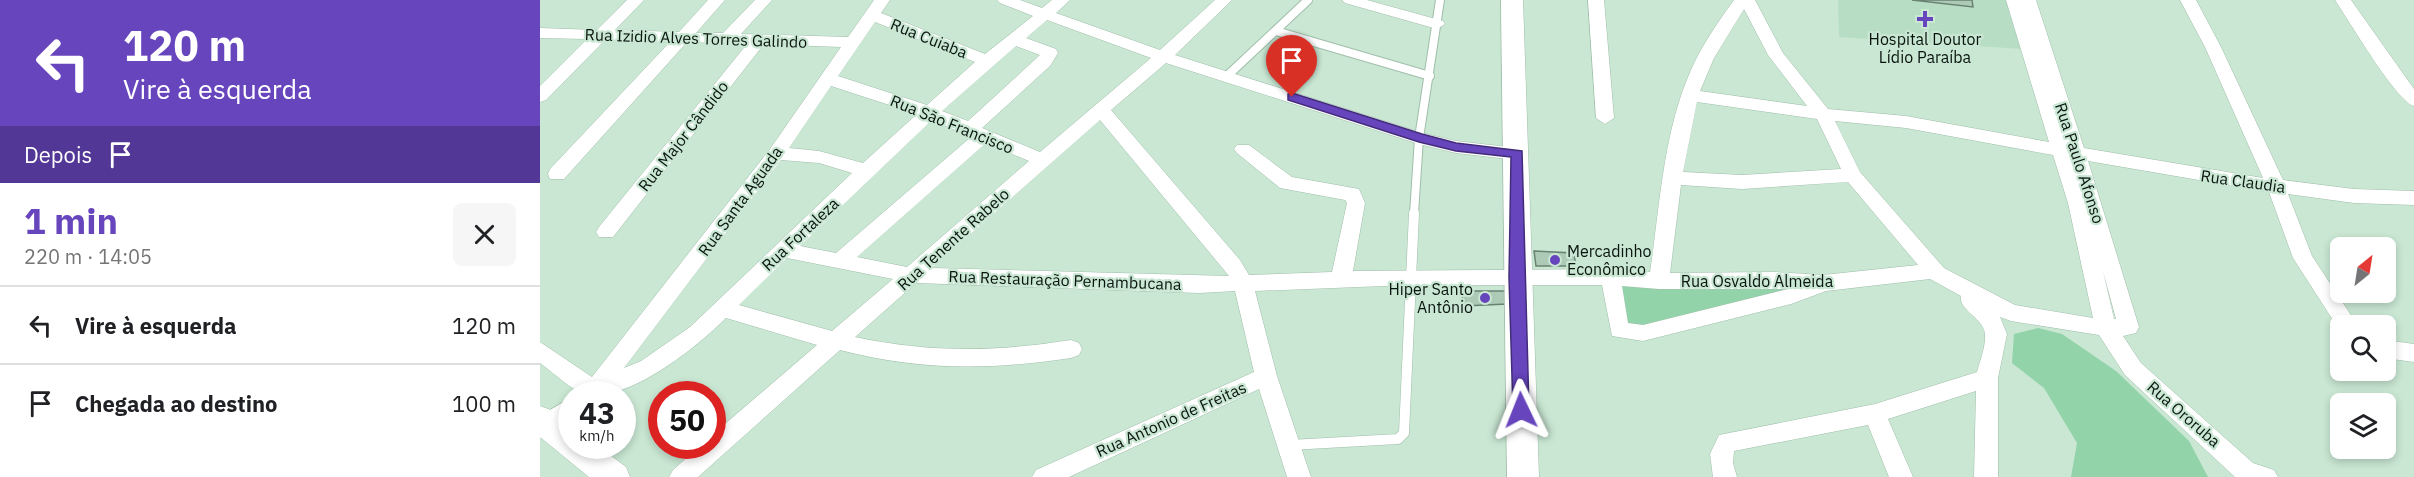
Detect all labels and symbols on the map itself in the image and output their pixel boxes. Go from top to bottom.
marker: Hospital Doutor Lídio Paraíba [1916,10,1934,28]
street label: Rua Cuiaba [888,14,971,63]
street label: Rua Izidio Alves Torres Galindo [584,24,808,52]
place label: Hospital Doutor Lídio Paraíba [1869,29,1982,67]
pin [1266,35,1317,97]
street label: Rua Major Cândido [634,77,732,195]
street label: Rua São Francisco [888,90,1017,158]
street label: Rua Paulo Afonso [2051,100,2109,226]
street label: Rua Santa Aguada [694,142,787,260]
street label: Rua Claudia [2199,165,2287,197]
street label: Rua Tenente Rabelo [893,183,1013,294]
street label: Rua Fortaleza [757,193,843,275]
north arrow [2330,237,2396,303]
place label: Mercadinho Econômico [1567,241,1652,279]
marker: Mercadinho Econômico [1548,253,1562,267]
street label: Rua Restauração Pernambucana [948,266,1182,294]
street label: Rua Osvaldo Almeida [1681,271,1834,291]
place label: Hiper Santo Antônio [1389,279,1473,317]
marker: Hiper Santo Antônio [1478,291,1492,305]
street label: Rua Antonio de Freitas [1093,377,1249,461]
street label: Rua Ororuba [2143,377,2225,452]
position arrow [1489,378,1553,442]
speed limit sign: 50 [648,381,726,459]

